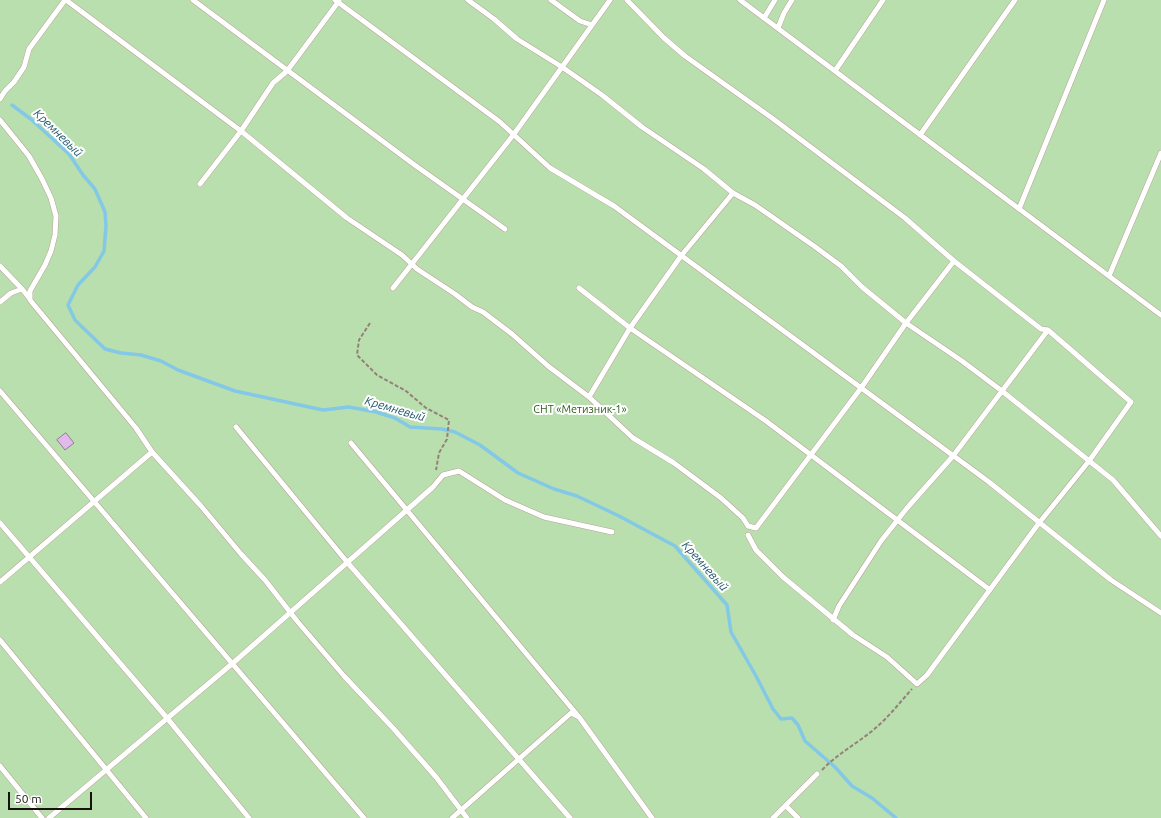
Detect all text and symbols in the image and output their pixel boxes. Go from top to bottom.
water label: Кремневый [31,106,85,160]
water label: Кремневый [363,394,427,424]
park label: СНТ «Метизник-1» [533,402,627,416]
water label: Кремневый [679,538,731,594]
scale bar [10,784,94,810]
text: 50 m [15,792,42,805]

